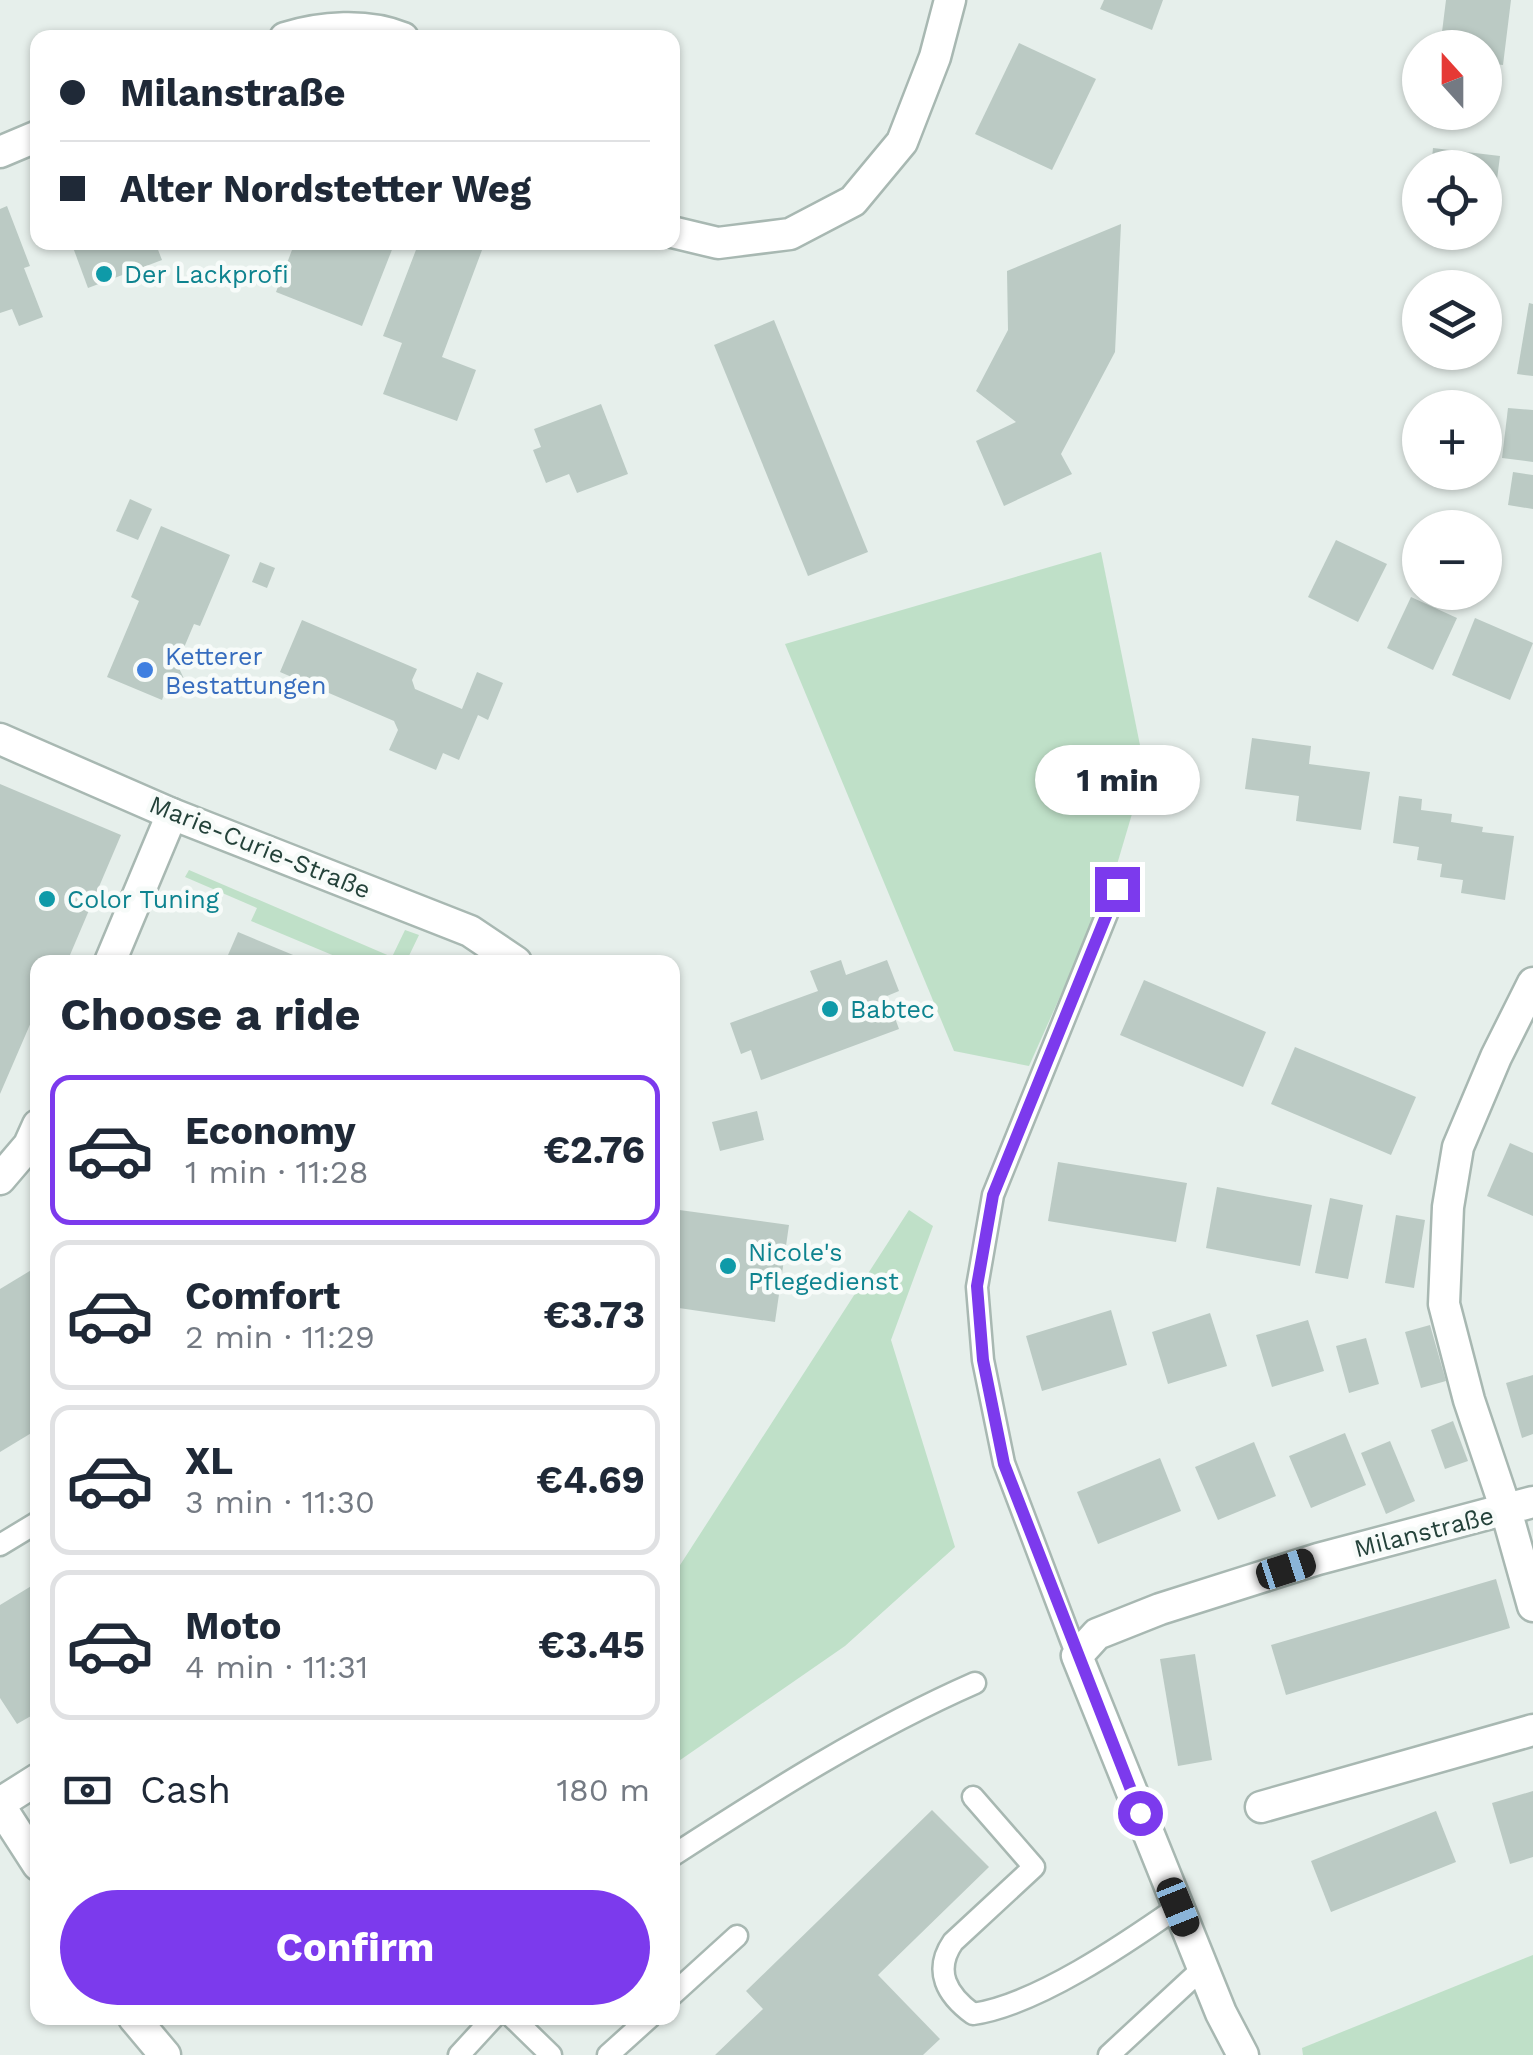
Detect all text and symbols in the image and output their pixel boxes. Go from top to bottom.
north arrow [1402,30,1502,130]
map controls [1402,30,1502,610]
text: Milanstraße [120,71,345,115]
button: locate [1402,150,1502,250]
text: Alter Nordstetter Weg [120,167,531,211]
place label: Der Lackprofi [124,260,289,289]
marker: Der Lackprofi [93,263,115,285]
button: layers [1402,270,1502,370]
button: + [1402,390,1502,490]
button: − [1402,510,1502,610]
place label: Ketterer Bestattungen [165,642,327,700]
marker: Ketterer Bestattungen [134,659,156,681]
callout: 1 min [1034,744,1200,814]
text: 1 min [1076,761,1159,799]
street label: Marie-Curie-Straße [145,789,375,905]
route end [1095,867,1140,912]
place label: Color Tuning [67,885,220,914]
marker: Color Tuning [36,888,58,910]
text: Choose a ride [60,988,360,1041]
place label: Babtec [850,995,935,1024]
marker: Babtec [819,998,841,1020]
icon: car [65,1105,155,1195]
text: Economy [185,1109,356,1153]
text: €2.76 [543,1128,645,1172]
text: 1 min · 11:28 [185,1153,368,1191]
place label: Nicole's Pflegedienst [748,1238,899,1296]
marker: Nicole's Pflegedienst [717,1255,739,1277]
icon: car [65,1270,155,1360]
text: Comfort [185,1274,340,1318]
text: €3.73 [543,1293,645,1337]
text: 2 min · 11:29 [185,1318,375,1356]
icon: car [65,1435,155,1525]
text: XL [185,1439,233,1483]
text: €4.69 [536,1458,645,1502]
text: 3 min · 11:30 [185,1483,375,1521]
street label: Milanstraße [1351,1501,1497,1563]
car [1253,1545,1319,1593]
icon: car [65,1600,155,1690]
text: Moto [185,1604,281,1648]
text: €3.45 [538,1623,645,1667]
text: 4 min · 11:31 [185,1648,368,1686]
icon: cash [60,1763,115,1818]
text: Cash [140,1768,231,1812]
text: 180 m [556,1771,650,1809]
route start [1118,1791,1163,1836]
car [1153,1874,1203,1940]
button: Confirm [60,1890,650,2005]

